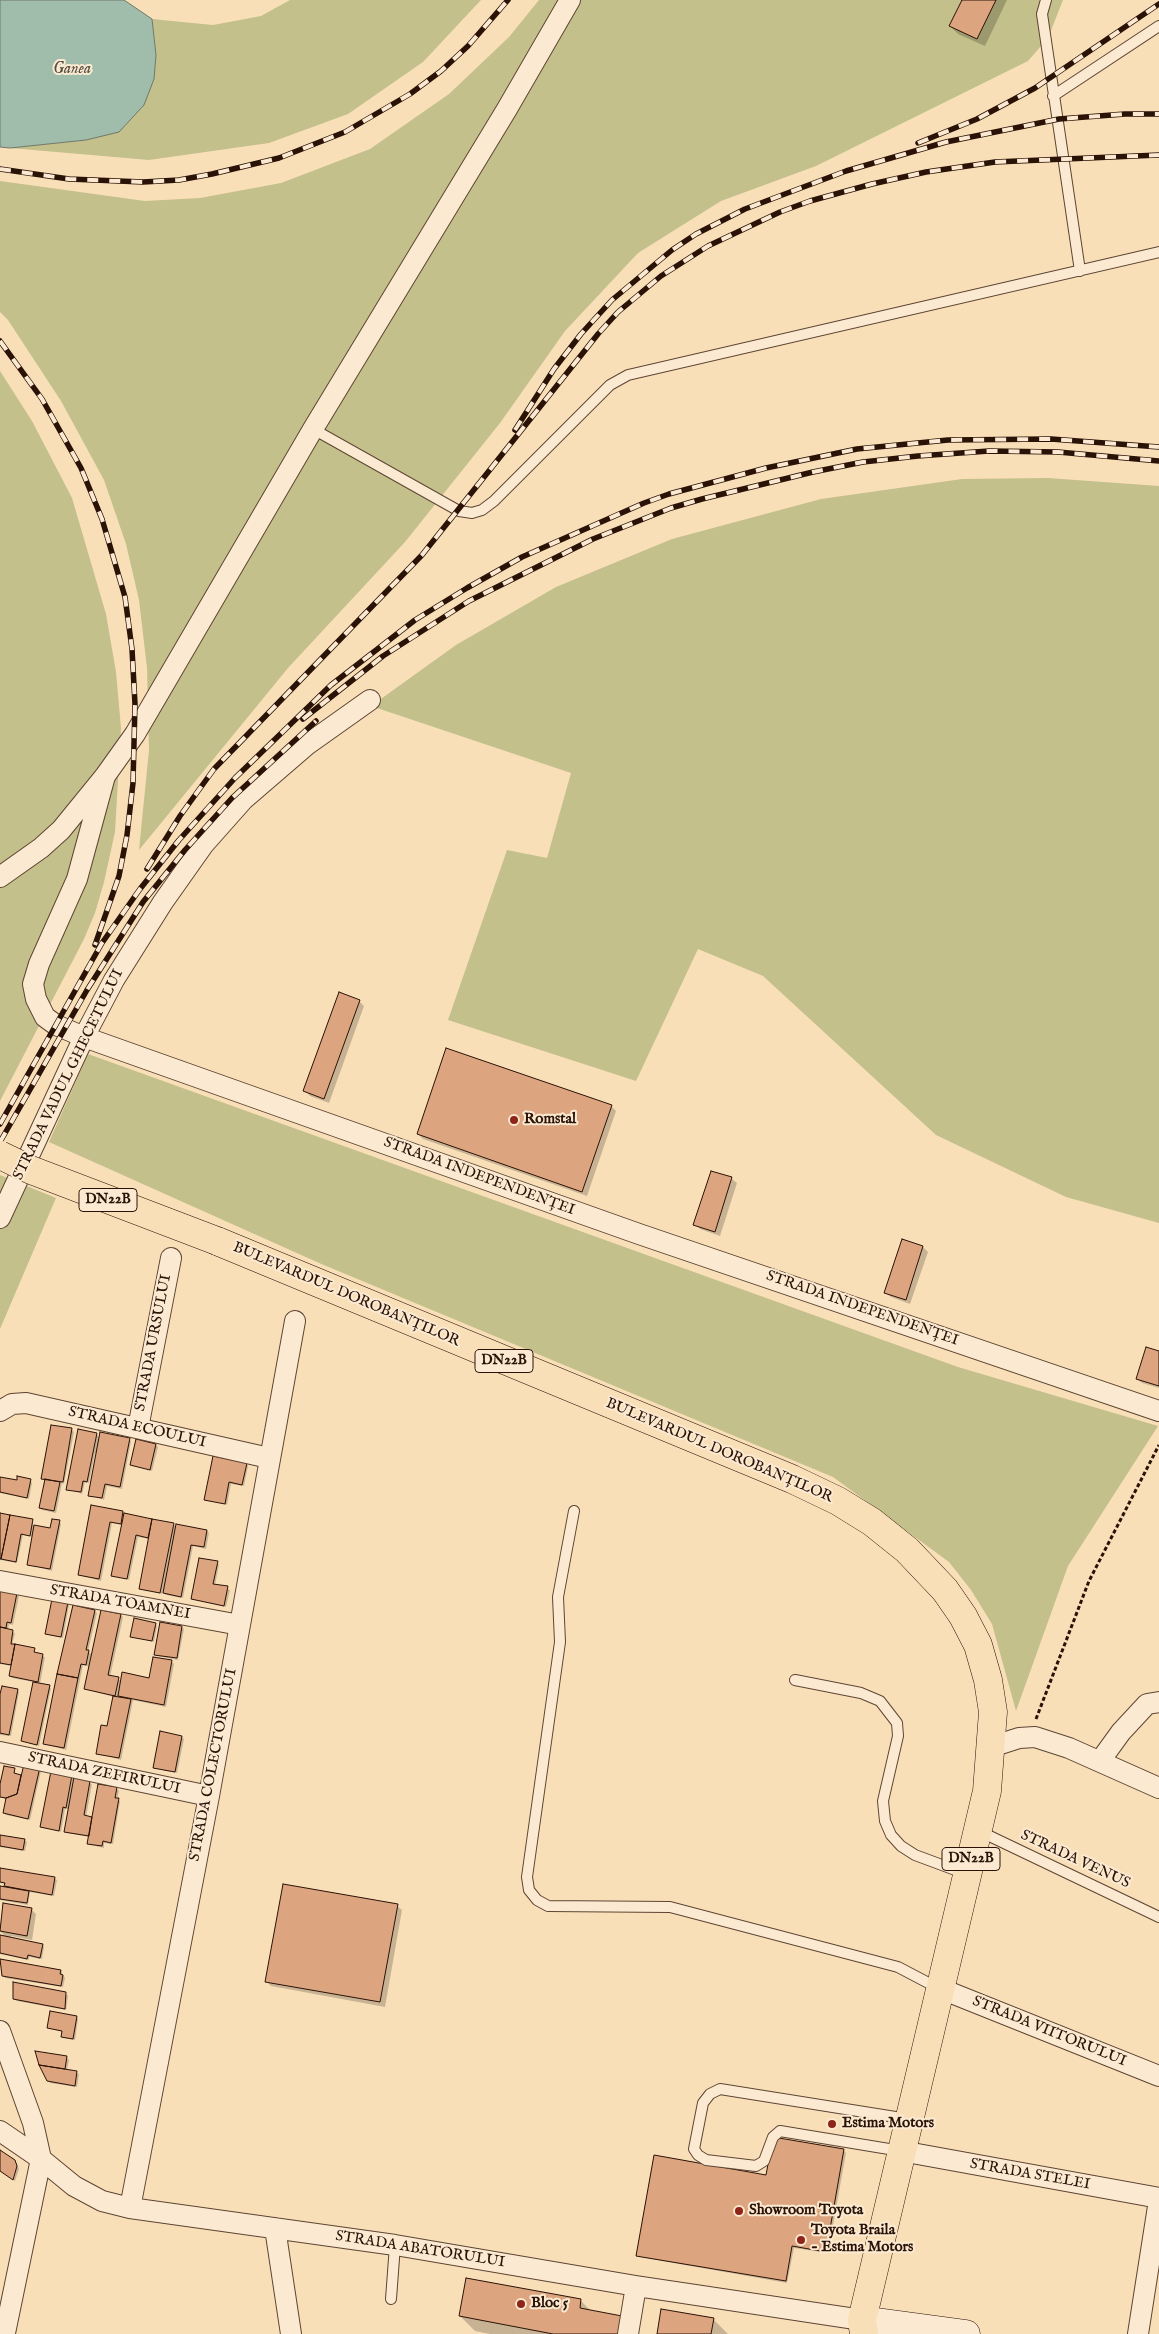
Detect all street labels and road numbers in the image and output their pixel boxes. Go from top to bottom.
street label: STRADA VADUL GHECETULUI [10,967,128,1183]
street label: STRADA INDEPENDENȚEI [381,1134,577,1220]
road number: DN22B [79,1188,137,1212]
street label: BULEVARDUL DOROBANȚILOR [230,1239,462,1351]
street label: STRADA INDEPENDENȚEI [764,1268,960,1350]
street label: STRADA URSULUI [132,1273,176,1413]
road number: DN22B [475,1350,533,1372]
street label: BULEVARDUL DOROBANȚILOR [603,1395,835,1507]
street label: STRADA ECOULUI [66,1403,208,1453]
street label: STRADA TOAMNEI [48,1582,192,1624]
street label: STRADA COLECTORULUI [186,1667,242,1863]
street label: STRADA ZEFIRULUI [26,1749,182,1799]
street label: STRADA VENUS [1017,1827,1133,1893]
road number: DN22B [942,1848,1000,1870]
street label: STRADA VIITORULUI [970,1993,1128,2071]
street label: STRADA STELEI [968,2156,1092,2194]
street label: STRADA ABATORULUI [334,2228,506,2272]

